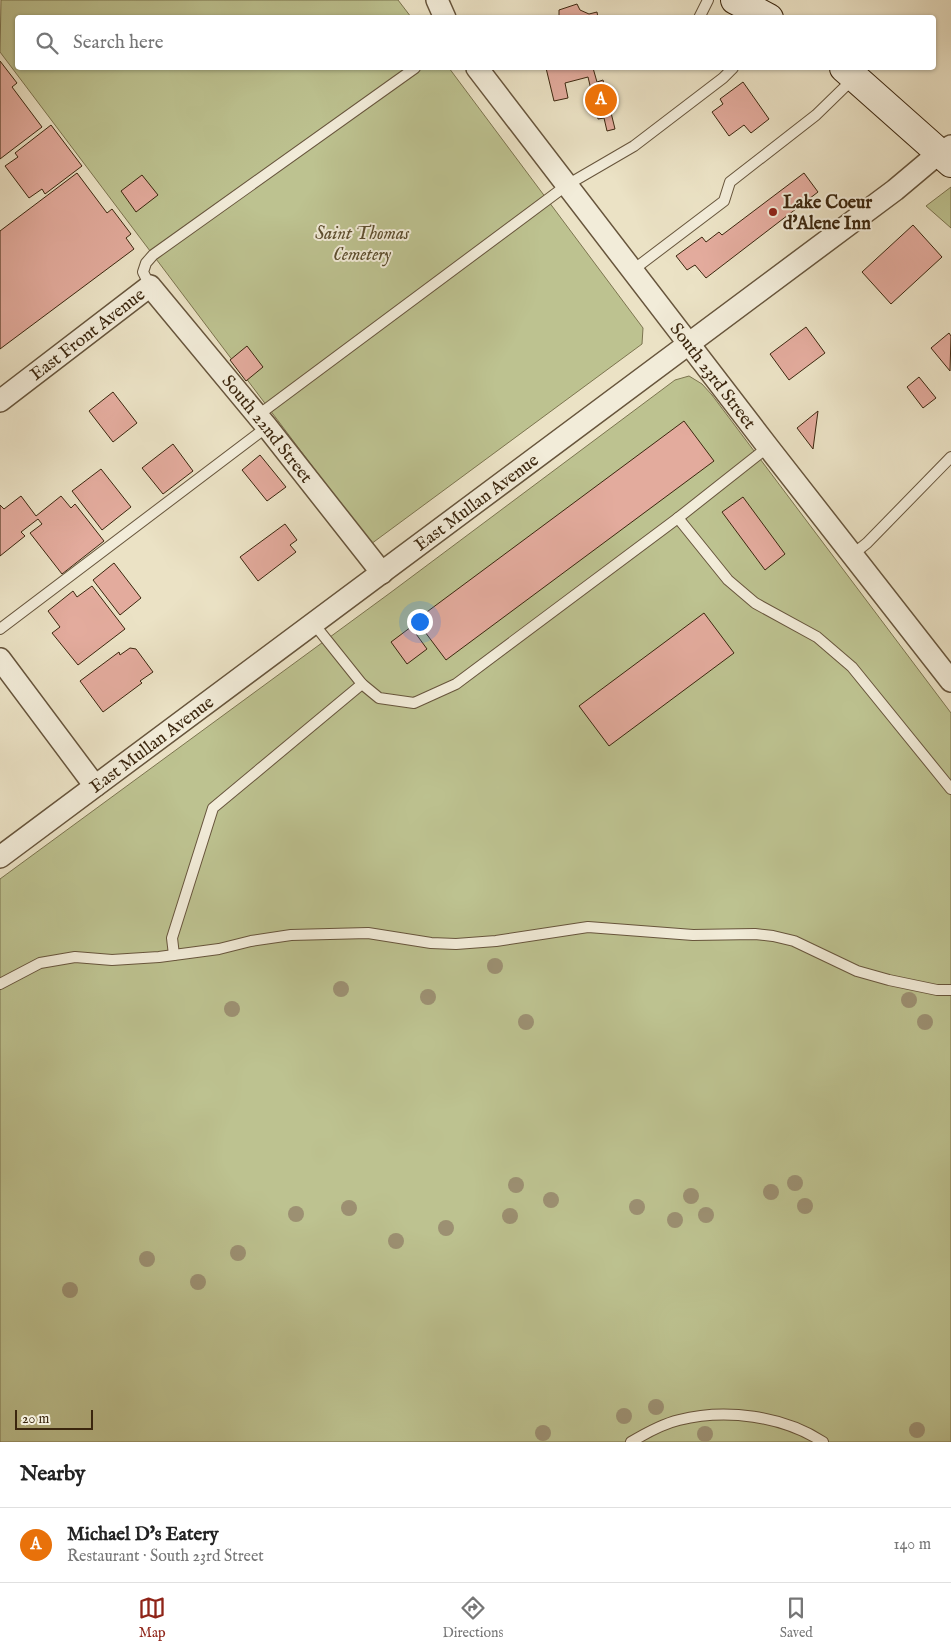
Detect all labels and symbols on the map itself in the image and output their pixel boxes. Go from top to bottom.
pin: A [585,81,617,119]
place label: Lake Coeur d'Alene Inn [783,192,872,236]
marker: Lake Coeur d'Alene Inn [767,206,779,218]
park label: Saint Thomas Cemetery [315,223,410,267]
street label: East Front Avenue [26,284,150,387]
street label: South 23rd Street [664,319,760,434]
street label: South 22nd Street [216,371,317,489]
street label: East Mullan Avenue [411,450,544,557]
your location [407,609,433,635]
street label: East Mullan Avenue [86,692,219,799]
scale bar [15,1407,92,1430]

